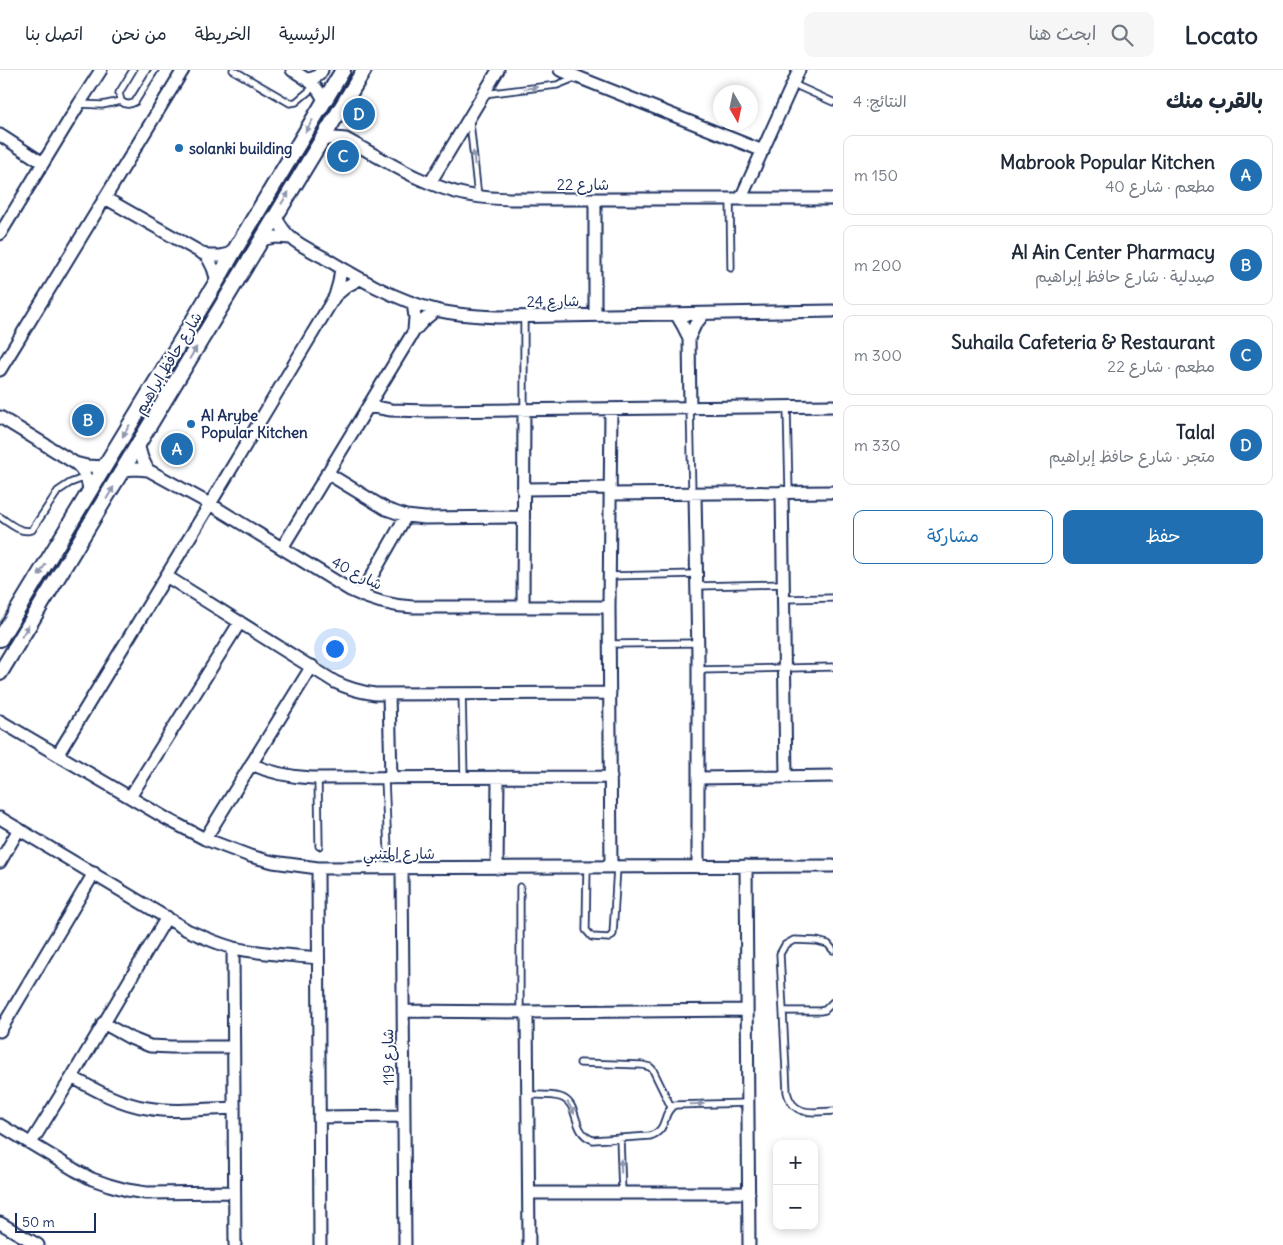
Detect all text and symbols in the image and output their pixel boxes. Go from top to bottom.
search box [804,12,1154,57]
text: Locato [1184,20,1258,50]
text: ابحث هنا [1028,21,1096,45]
icon: search [1108,21,1136,49]
text: اتصل بنا [25,22,83,45]
text: من نحن [111,22,167,45]
text: الخريطة [195,22,251,45]
text: الرئيسية [279,22,336,45]
one-way arrow [524,84,540,92]
north arrow [713,85,758,130]
text: بالقرب منك [1166,87,1263,114]
text: النتائج: 4 [853,91,907,111]
pin: D [343,95,375,133]
one-way arrow [304,120,313,133]
pin: C [327,137,359,175]
place label: solanki building [189,139,292,159]
marker: solanki building [173,142,185,154]
one-way arrow [470,149,478,165]
text: Mabrook Popular Kitchen [1000,150,1215,174]
text: 150 m [854,165,898,185]
text: A [1241,165,1251,185]
street label: شارع 22 [557,175,609,195]
text: مطعم · شارع 40 [1105,176,1215,196]
one-way arrow [280,192,290,205]
text: Al Ain Center Pharmacy [1011,240,1215,264]
text: 200 m [854,255,902,275]
text: B [1241,255,1251,275]
text: صيدلية · شارع حافظ إبراهيم [1035,266,1215,286]
street label: شارع 24 [526,291,580,312]
street label: شارع حافظ إبراهيم [130,308,209,419]
text: Suhaila Cafeteria & Restaurant [951,330,1215,354]
text: 300 m [854,345,902,365]
text: C [1241,345,1251,365]
one-way arrow [188,346,197,359]
text: مطعم · شارع 22 [1107,356,1215,376]
pin: B [72,401,104,439]
place label: Al Arybe Popular Kitchen [201,406,308,443]
marker: Al Arybe Popular Kitchen [185,418,197,430]
text: Talal [1176,420,1215,444]
one-way arrow [122,425,131,438]
pin: A [161,430,193,468]
text: 330 m [854,435,901,455]
text: D [1240,435,1252,455]
text: متجر · شارع حافظ إبراهيم [1049,446,1215,466]
one-way arrow [105,486,114,499]
button: مشاركة [853,510,1053,564]
button: حفظ [1063,510,1263,564]
street label: شارع 40 [328,552,386,595]
one-way arrow [38,563,47,576]
one-way arrow [21,625,30,638]
your location [322,636,348,662]
street label: شارع المتنبي [363,844,435,867]
street label: شارع 119 [378,1029,399,1085]
one-way arrow [690,1100,706,1108]
one-way arrow [566,1101,575,1115]
map controls [773,1140,818,1230]
button: + [773,1140,818,1185]
one-way arrow [617,1157,625,1173]
button: − [773,1185,818,1230]
scale bar [15,1210,96,1233]
text: 50 m [22,1213,55,1231]

